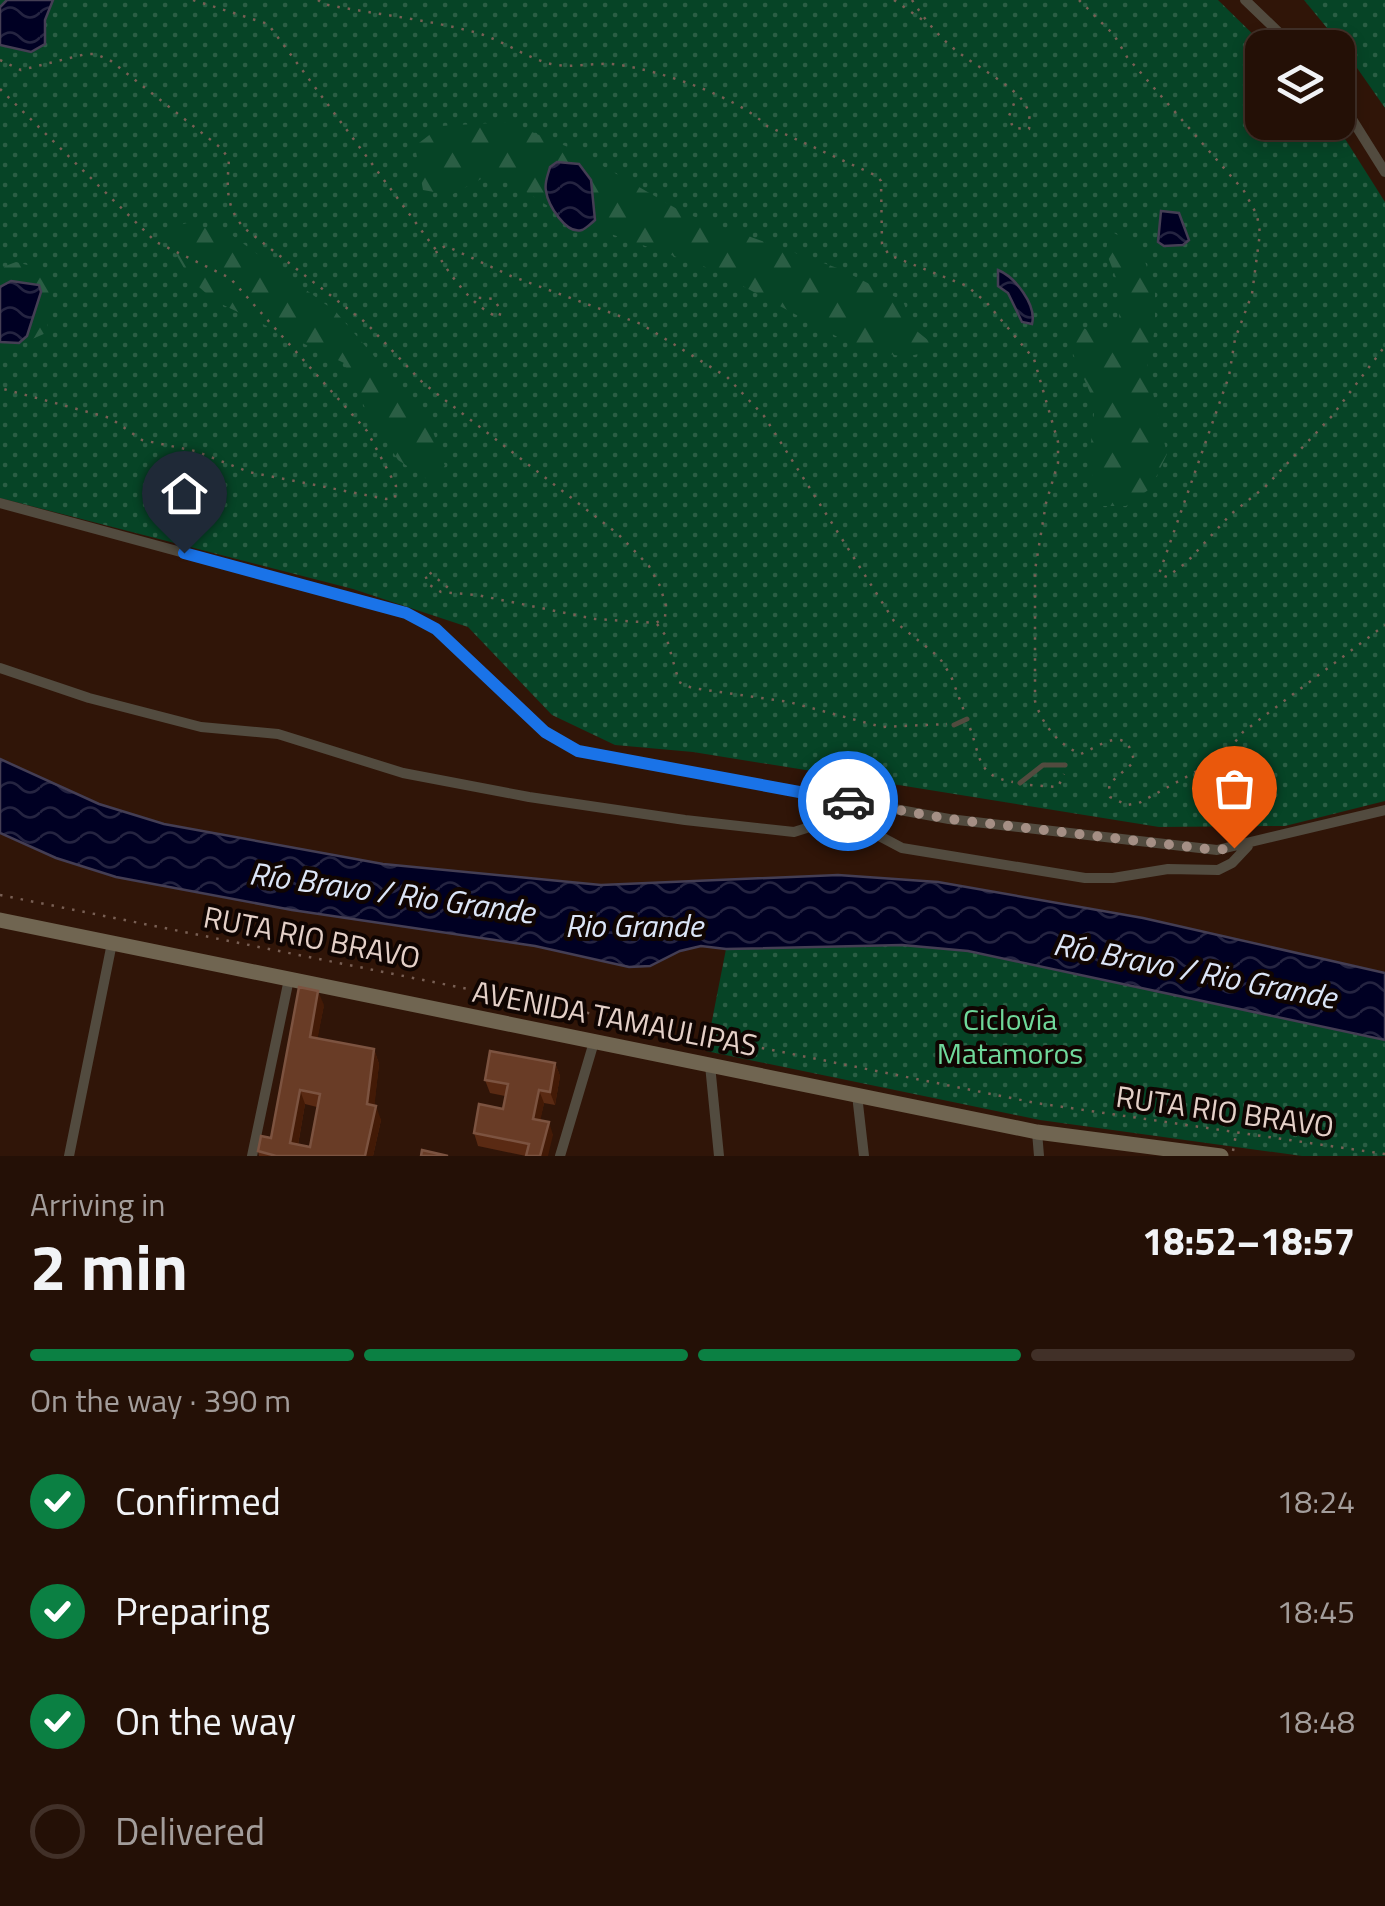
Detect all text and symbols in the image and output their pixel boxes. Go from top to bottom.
map controls [1245,30,1355,140]
button: layers [1245,30,1355,140]
pin [142,451,227,554]
icon: home [157,466,212,521]
pin [1192,746,1277,849]
courier [798,751,898,851]
icon: bag [1207,761,1262,816]
icon: car [821,774,876,829]
water label: Río Bravo / Rio Grande [246,848,540,936]
street label: RUTA RIO BRAVO [200,893,424,981]
water label: Rio Grande [565,901,705,949]
water label: Río Bravo / Rio Grande [1049,919,1343,1021]
street label: AVENIDA TAMAULIPAS [469,968,761,1068]
park label: Ciclovía Matamoros [937,996,1083,1076]
street label: RUTA RIO BRAVO [1113,1073,1337,1149]
text: Arriving in [30,1180,166,1228]
text: 18:52–18:57 [1142,1212,1355,1270]
text: 2 min [30,1216,188,1315]
text: On the way · 390 m [30,1376,291,1424]
text: Confirmed [115,1472,281,1530]
icon: check [30,1474,85,1529]
text: 18:24 [1276,1477,1355,1525]
text: Preparing [115,1582,270,1640]
icon: check [30,1584,85,1639]
text: 18:45 [1276,1587,1355,1635]
text: On the way [115,1692,296,1750]
icon: check [30,1694,85,1749]
text: 18:48 [1276,1697,1355,1745]
text: Delivered [115,1802,265,1860]

